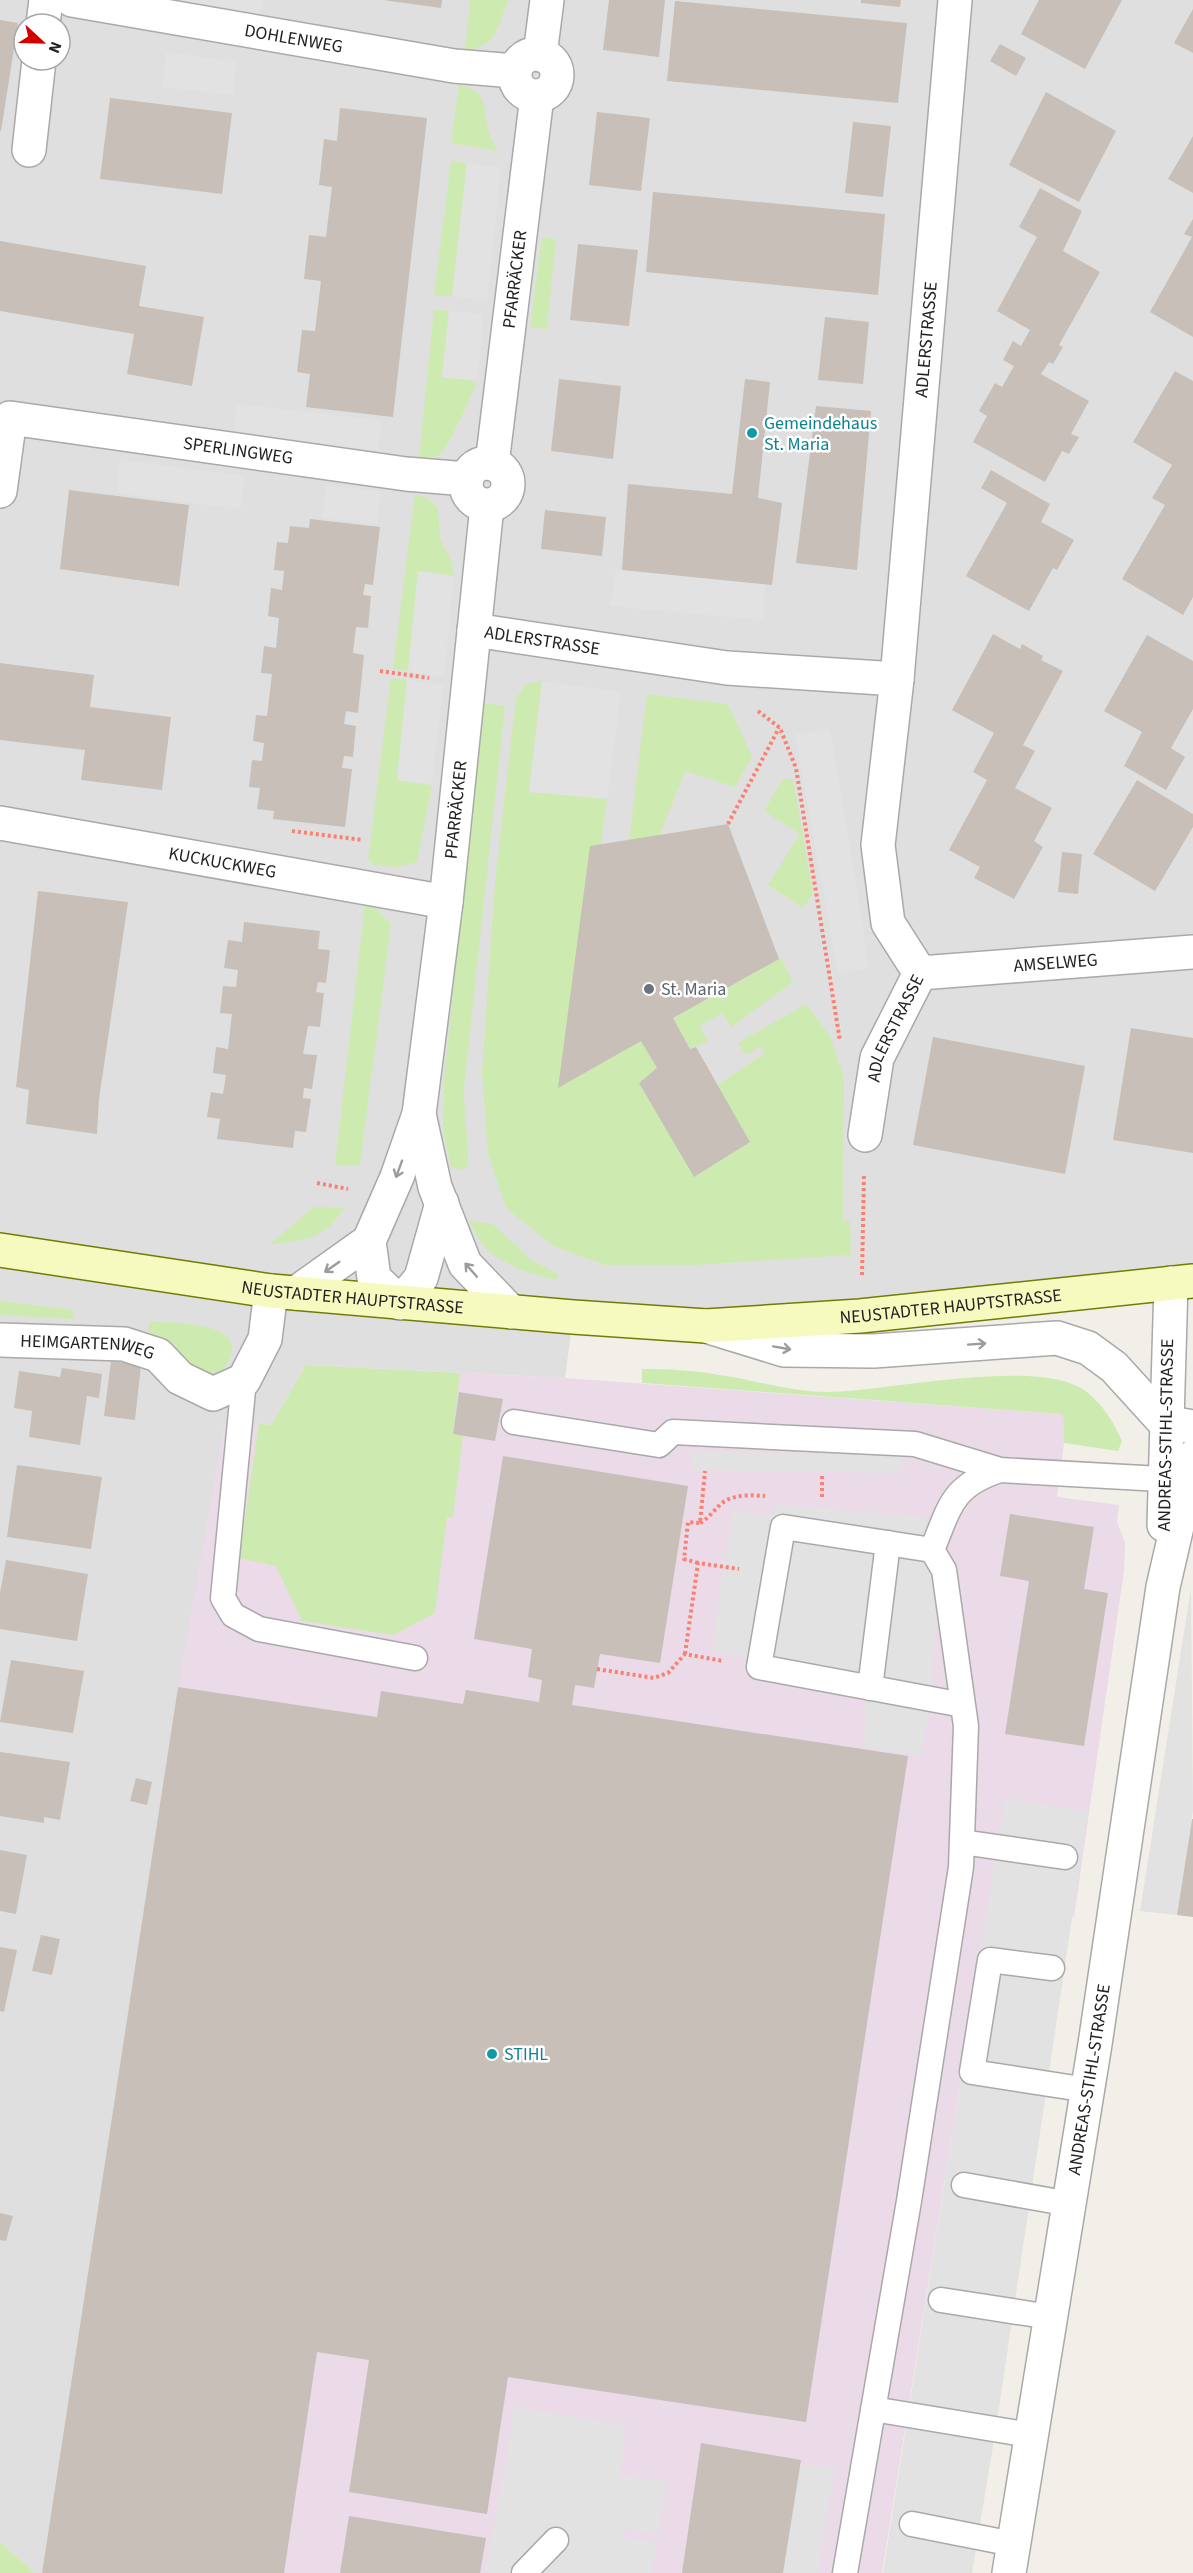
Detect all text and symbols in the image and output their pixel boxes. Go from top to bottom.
north arrow [12,12,72,72]
street label: DOHLENWEG [243,18,345,59]
text: N [43,38,67,56]
street label: PFARRÄCKER [496,229,533,330]
street label: ADLERSTRASSE [909,280,943,399]
place label: Gemeindehaus St. Maria [764,411,877,457]
marker: Gemeindehaus St. Maria [745,426,759,440]
street label: SPERLINGWEG [182,430,295,470]
street label: ADLERSTRASSE [483,619,602,661]
street label: PFARRÄCKER [438,759,473,860]
street label: KUCKUCKWEG [167,841,278,884]
street label: AMSELWEG [1013,947,1099,978]
street label: ADLERSTRASSE [861,970,930,1084]
place label: St. Maria [661,977,726,1002]
marker: St. Maria [642,982,656,996]
one-way arrow [393,1160,404,1178]
one-way arrow [325,1261,341,1274]
one-way arrow [464,1263,478,1278]
street label: NEUSTADTER HAUPTSTRASSE [240,1274,465,1320]
street label: NEUSTADTER HAUPTSTRASSE [839,1282,1063,1330]
street label: HEIMGARTENWEG [20,1328,158,1366]
one-way arrow [966,1338,986,1349]
street label: ANDREAS-STIHL-STRASSE [1152,1338,1180,1532]
one-way arrow [772,1343,791,1354]
street label: ANDREAS-STIHL-STRASSE [1061,1982,1116,2177]
place label: STIHL [504,2042,548,2067]
marker: STIHL [485,2047,499,2061]

